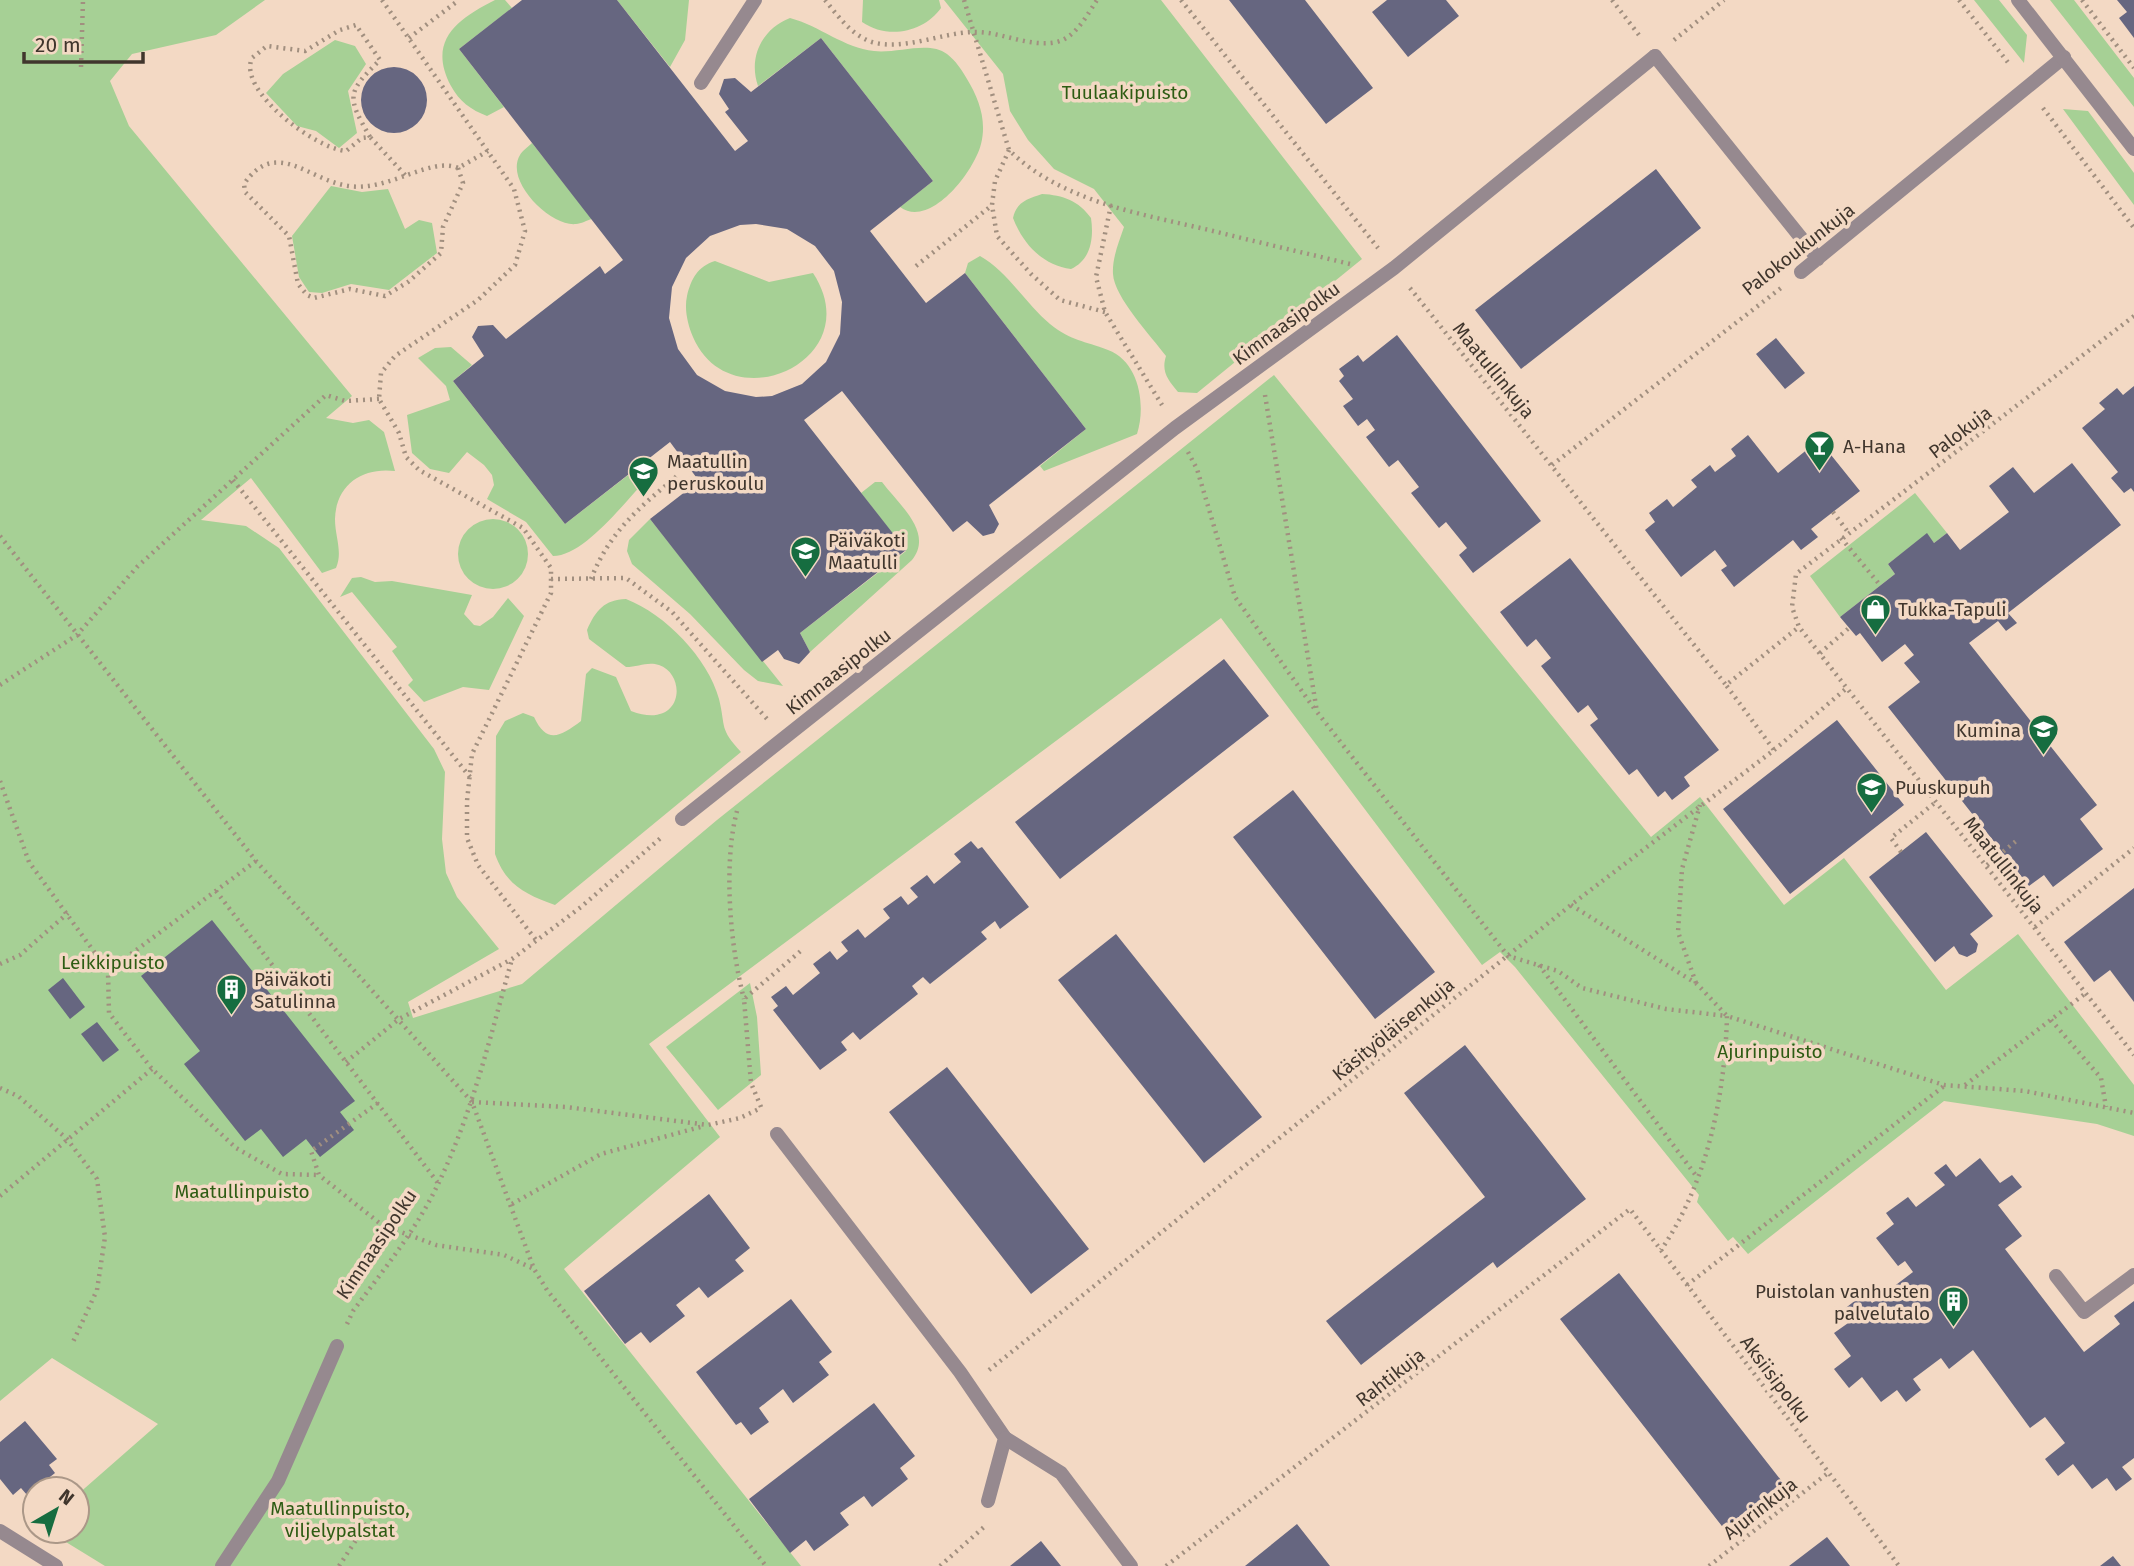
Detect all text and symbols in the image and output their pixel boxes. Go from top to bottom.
scale bar [24,21,144,65]
text: 20 m [35,32,81,58]
park label: Tuulaakipuisto [1062,81,1188,104]
street label: Palokoukunkuja [1737,198,1859,300]
street label: Kimnaasipolku [1228,277,1345,370]
street label: Maatullinkuja [1448,318,1539,423]
street label: Palokuja [1924,401,1996,464]
bar icon: A-Hana [1803,429,1837,473]
place label: A-Hana [1843,435,1906,458]
place label: Maatullin peruskoulu [667,450,764,495]
school or university icon: Maatullin peruskoulu [627,455,661,499]
place label: Päiväkoti Maatulli [828,529,906,574]
school or university icon: Päiväkoti Maatulli [788,534,822,578]
shop icon: Tukka-Tapuli [1858,592,1892,636]
place label: Tukka-Tapuli [1898,598,2007,621]
street label: Kimnaasipolku [781,623,896,720]
school or university icon: Kumina [2027,713,2061,757]
place label: Kumina [1956,719,2021,742]
school or university icon: Puuskupuh [1855,770,1889,814]
place label: Puuskupuh [1895,776,1991,799]
street label: Maatullinkuja [1958,812,2049,919]
park label: Leikkipuisto [61,951,165,974]
place label: Päiväkoti Satulinna [254,968,336,1013]
building icon: Päiväkoti Satulinna [214,973,248,1017]
street label: Käsityöläisenkuja [1328,973,1459,1086]
park label: Ajurinpuisto [1717,1040,1823,1063]
park label: Maatullinpuisto [174,1180,310,1203]
street label: Kimnaasipolku [331,1185,422,1303]
place label: Puistolan vanhusten palvelutalo [1755,1280,1930,1325]
building icon: Puistolan vanhusten palvelutalo [1936,1285,1970,1329]
street label: Aksiisipolku [1735,1331,1816,1427]
street label: Rahtikuja [1351,1343,1429,1411]
street label: Ajurinkuja [1719,1472,1802,1544]
north arrow [21,1475,91,1545]
text: N [54,1484,79,1510]
park label: Maatullinpuisto, viljelypalstat [270,1497,410,1542]

